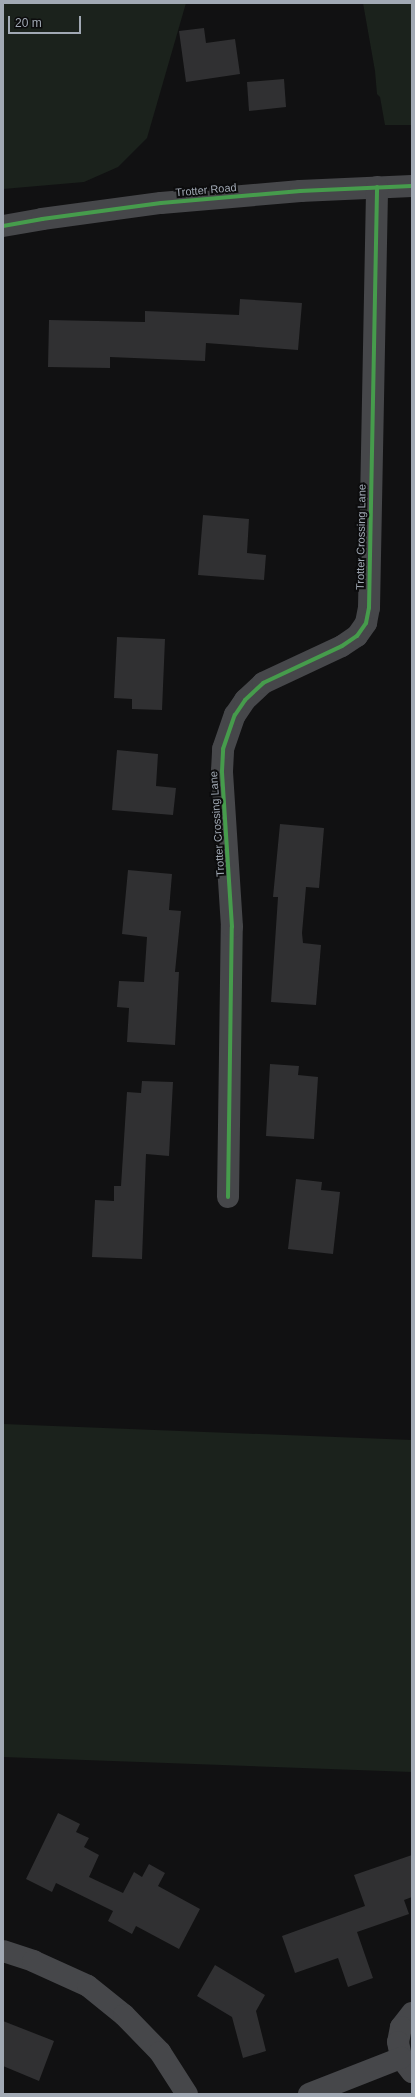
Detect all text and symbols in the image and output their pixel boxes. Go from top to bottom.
scale bar [10,8,83,34]
text: 20 m [15,16,42,30]
street label: Trotter Road [175,181,237,199]
street label: Trotter Crossing Lane [353,484,369,590]
street label: Trotter Crossing Lane [207,771,227,877]

